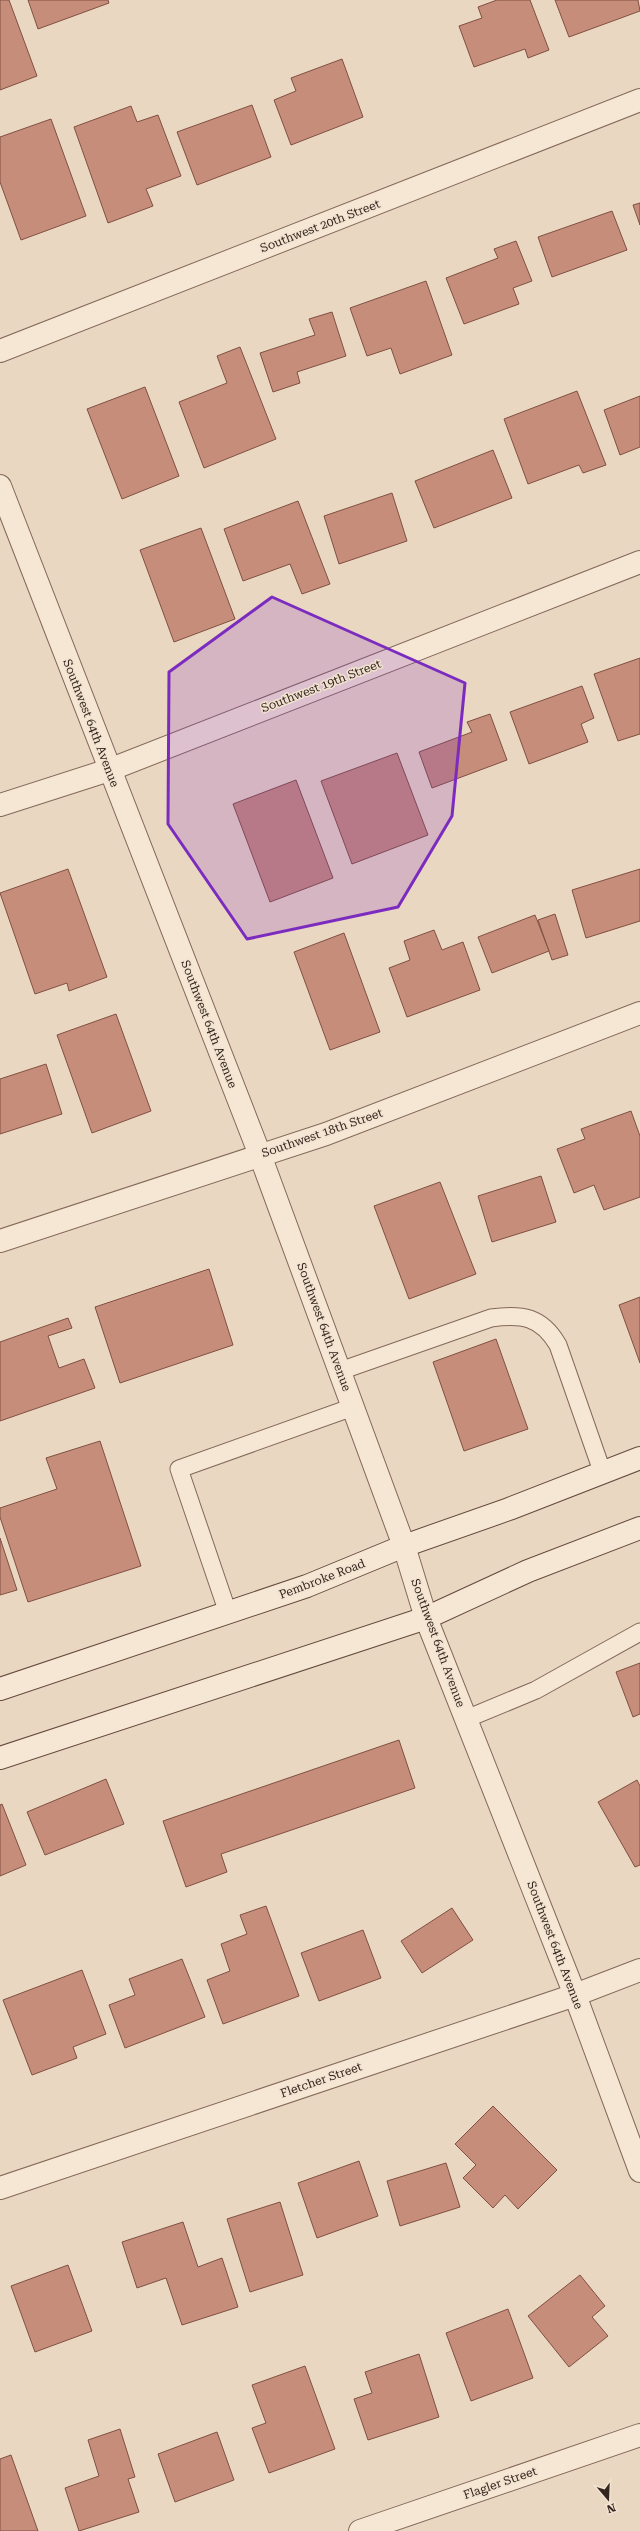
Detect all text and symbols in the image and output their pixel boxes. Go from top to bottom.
street label: Southwest 20th Street [258,196,382,255]
street label: Southwest 19th Street [259,656,383,715]
street label: Southwest 64th Avenue [60,657,122,789]
street label: Southwest 64th Avenue [178,958,240,1090]
street label: Southwest 18th Street [260,1106,385,1160]
street label: Southwest 64th Avenue [294,1261,354,1394]
street label: Pembroke Road [277,1556,367,1602]
street label: Southwest 64th Avenue [408,1577,468,1710]
street label: Southwest 64th Avenue [524,1879,586,2011]
street label: Fletcher Street [278,2059,364,2101]
street label: Flagler Street [461,2464,539,2502]
north arrow [588,2479,628,2519]
text: N [604,2500,617,2516]

